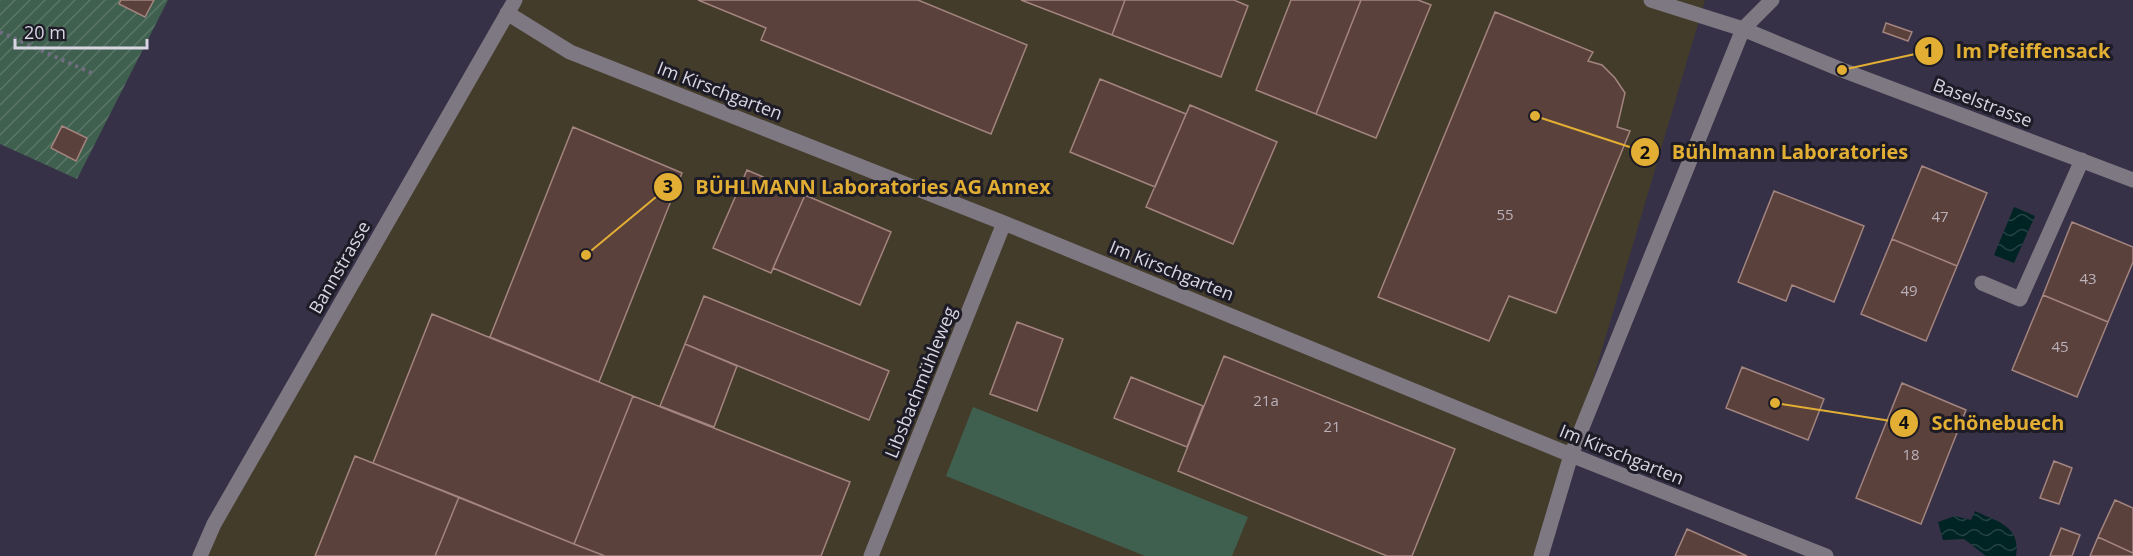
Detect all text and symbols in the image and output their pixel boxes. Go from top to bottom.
scale bar [15,12,147,50]
text: 20 m [24,20,66,44]
callout: Im Pfeiffensack [1914,32,2123,70]
text: Im Pfeiffensack [1956,37,2111,64]
text: 1 [1924,38,1934,62]
street label: Im Kirschgarten [654,55,786,125]
street label: Baselstrasse [1930,72,2036,132]
callout: Bühlmann Laboratories [1630,133,1920,171]
text: Bühlmann Laboratories [1672,138,1908,165]
text: 2 [1640,140,1650,164]
callout: BÜHLMANN Laboratories AG Annex [653,168,1062,206]
text: BÜHLMANN Laboratories AG Annex [695,173,1051,200]
text: 3 [663,174,673,198]
house number: 55 [1496,204,1514,224]
house number: 47 [1931,206,1949,226]
street label: Bannstrasse [303,216,375,318]
street label: Im Kirschgarten [1106,234,1238,306]
house number: 43 [2079,268,2097,288]
house number: 49 [1900,280,1918,300]
street label: Libsbachmühleweg [879,302,961,461]
house number: 45 [2051,336,2069,356]
house number: 21a [1253,390,1279,410]
callout: Schönebuech [1889,404,2076,442]
text: Schönebuech [1932,409,2064,436]
text: 4 [1899,410,1909,434]
house number: 21 [1323,416,1341,436]
street label: Im Kirschgarten [1556,418,1688,490]
house number: 18 [1902,444,1920,464]

